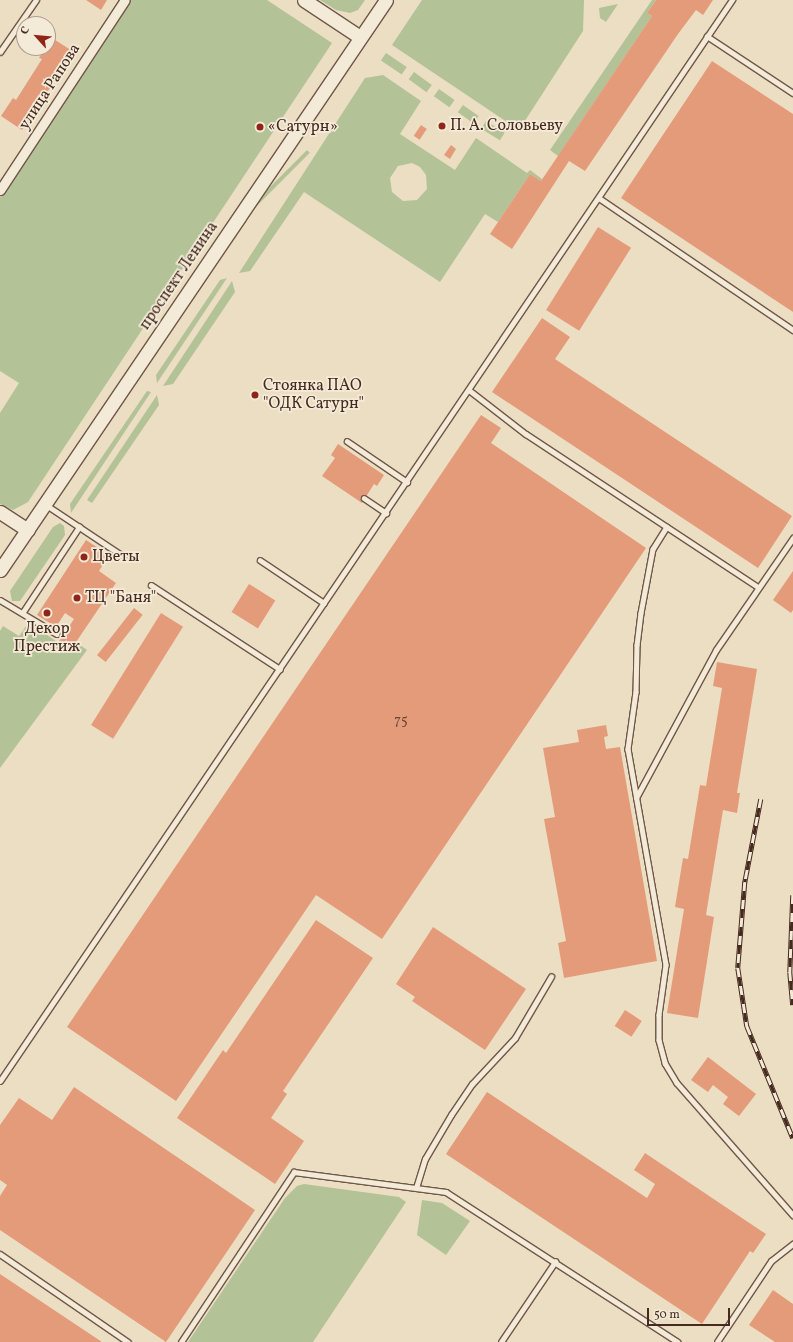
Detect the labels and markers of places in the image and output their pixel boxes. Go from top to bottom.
place label: П. А. Соловьеву [450,116,563,136]
place label: «Сатурн» [268,117,338,137]
marker: П. А. Соловьеву [437,121,447,131]
marker: «Сатурн» [255,122,265,132]
place label: Стоянка ПАО "ОДК Сатурн" [263,376,364,414]
marker: Стоянка ПАО "ОДК Сатурн" [250,390,260,400]
place label: Цветы [92,547,140,567]
marker: Цветы [79,552,89,562]
place label: ТЦ "Баня" [85,588,156,608]
marker: ТЦ "Баня" [72,593,82,603]
marker: Декор Престиж [42,608,52,618]
place label: Декор Престиж [14,619,80,657]

